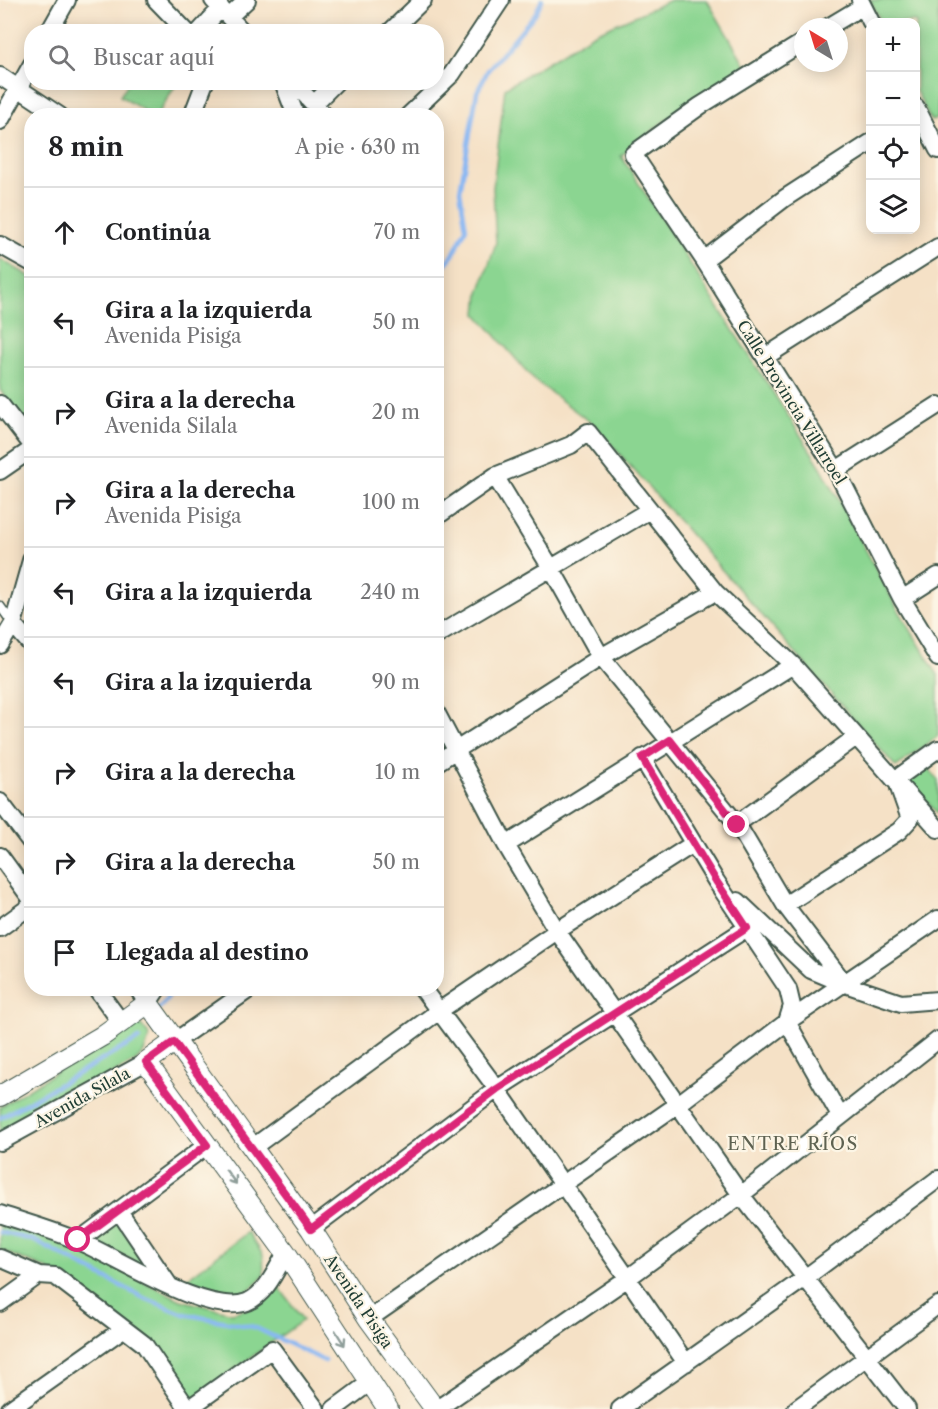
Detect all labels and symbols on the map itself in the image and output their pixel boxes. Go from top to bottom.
north arrow [794,18,848,72]
street label: Calle Provincia Villarroel [733,316,851,488]
route end [723,811,749,837]
street label: Avenida Silala [30,1062,134,1132]
district label: ENTRE RÍOS [727,1132,859,1155]
one-way arrow [224,1168,237,1184]
route start [64,1226,90,1252]
street label: Avenida Pisiga [320,1249,398,1352]
one-way arrow [335,1329,347,1346]

